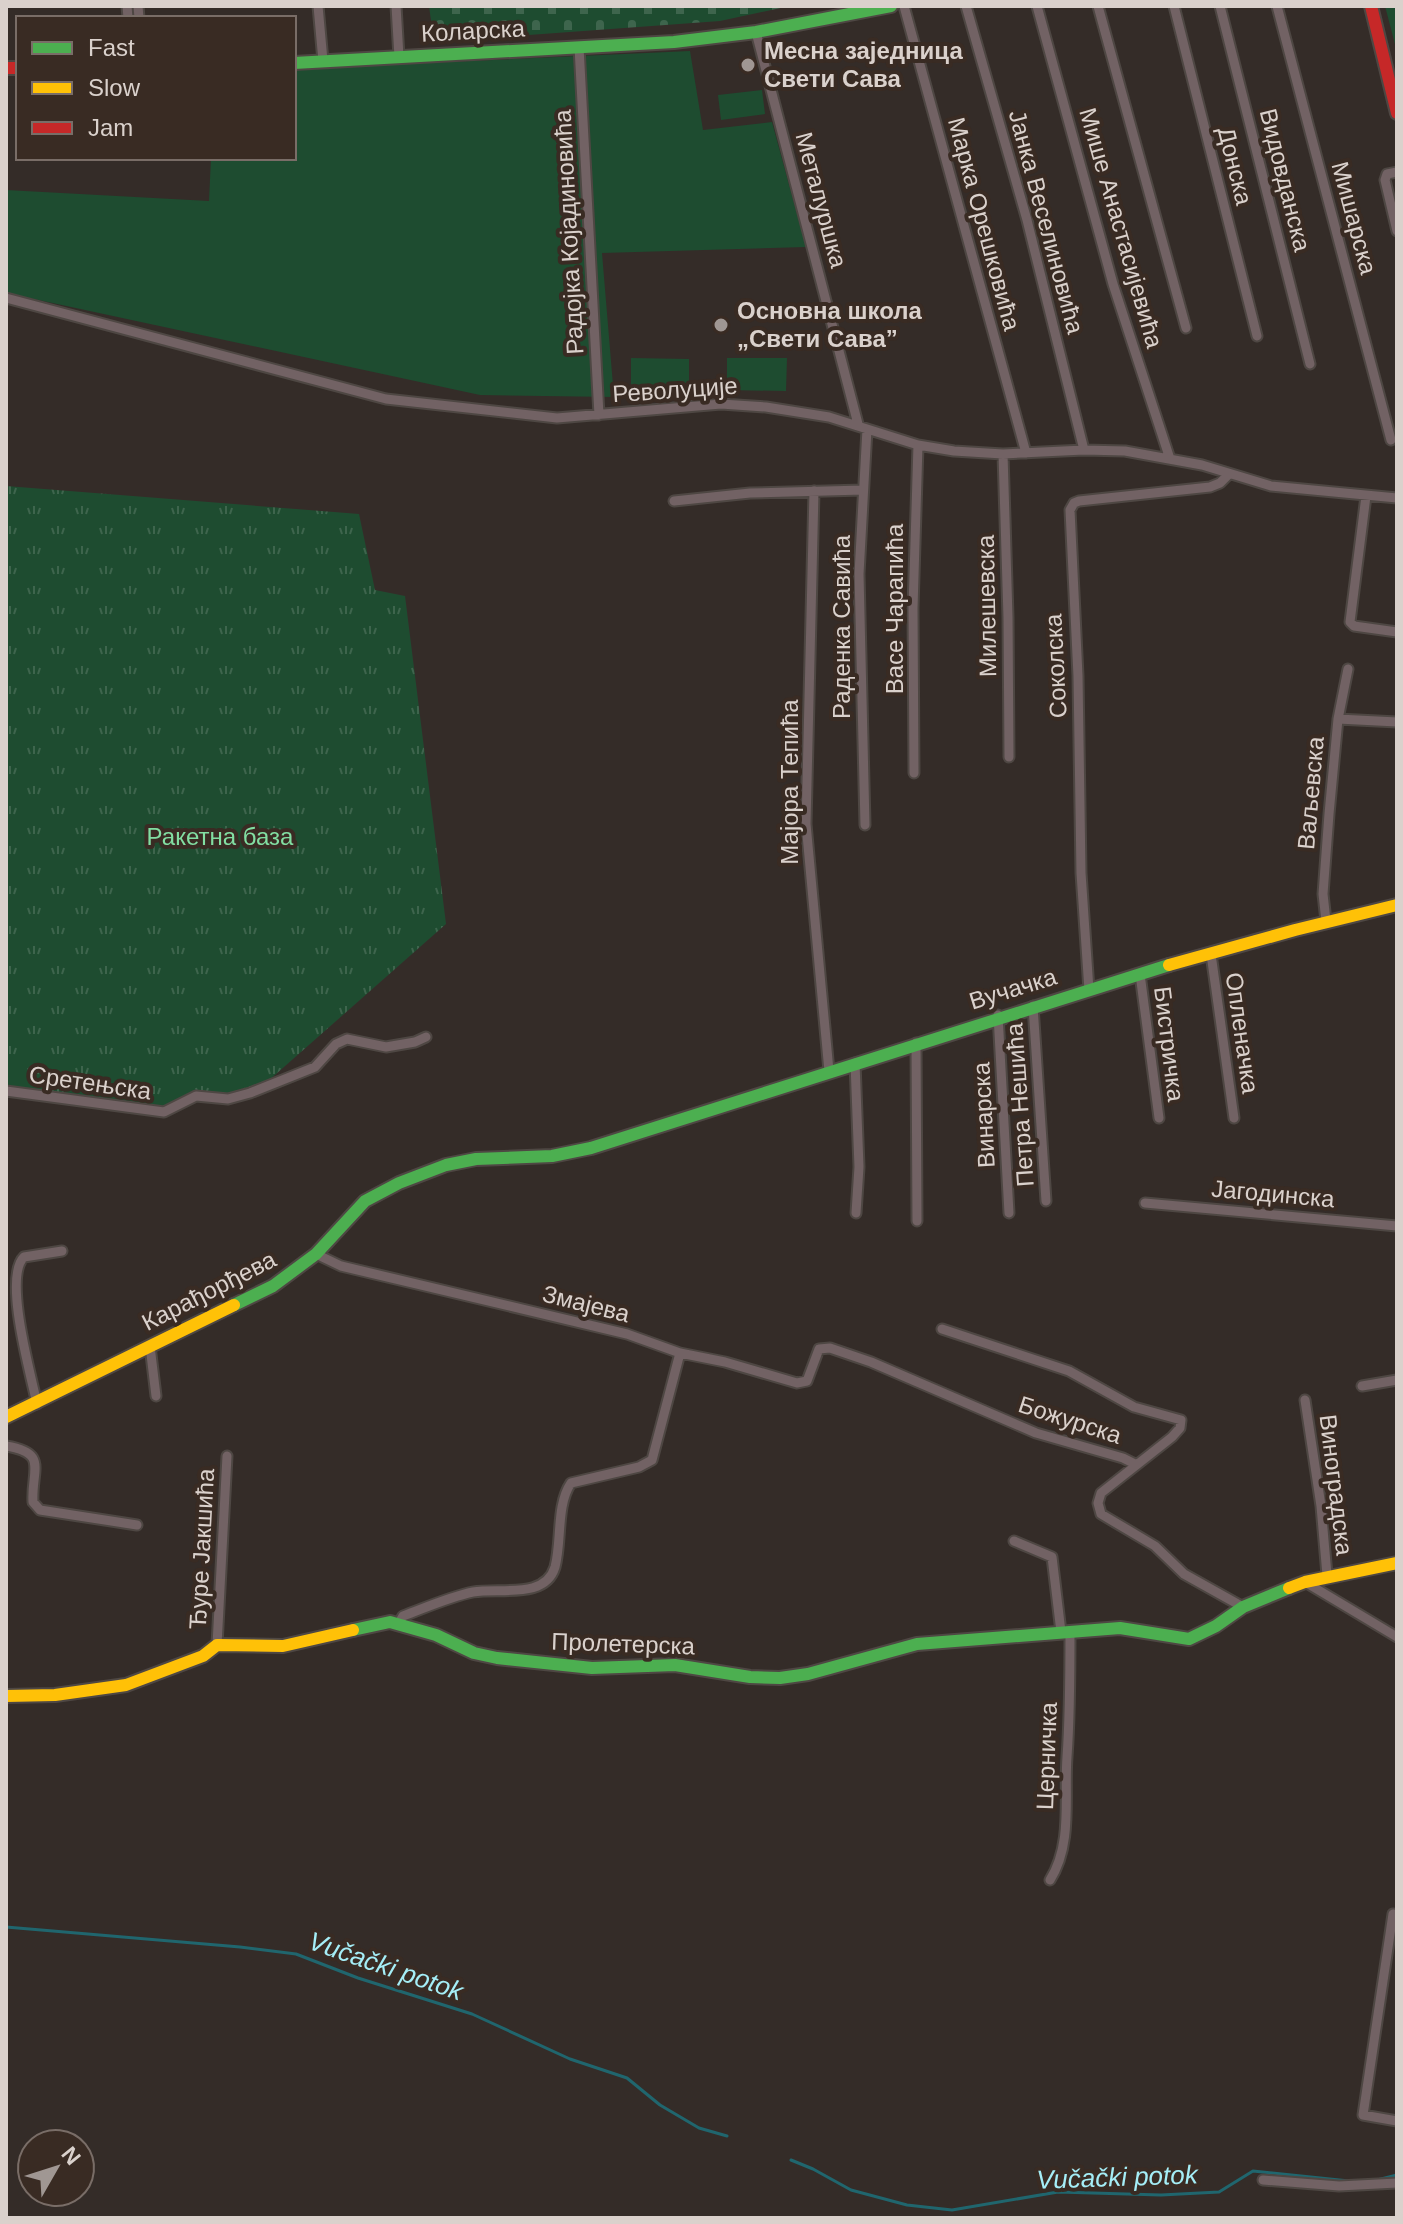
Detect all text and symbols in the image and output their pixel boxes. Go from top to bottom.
street label: Коларска [420,14,526,47]
legend [16,16,296,160]
text: Fast [88,34,135,61]
place label: Месна заједница Свети Сава [764,37,963,92]
marker: Месна заједница Свети Сава [739,56,757,74]
text: Slow [88,74,141,101]
street label: Мише Анастасијевића [1074,105,1169,352]
street label: Видовданска [1255,106,1316,255]
street label: Јанка Веселиновића [1004,107,1090,337]
street label: Радојка Којадиновића [549,108,588,355]
text: Jam [88,114,133,141]
street label: Марка Орешковића [943,114,1026,334]
street label: Донска [1213,124,1258,208]
street label: Металуршка [790,129,853,271]
street label: Мишарска [1326,158,1383,278]
place label: Основна школа „Свети Сава” [737,297,922,352]
marker: Основна школа „Свети Сава” [712,316,730,334]
street label: Револуције [611,372,738,407]
street label: Васе Чарапића [881,523,908,694]
street label: Раденка Савића [828,534,855,719]
street label: Милешевска [972,534,1001,677]
street label: Соколска [1039,612,1072,719]
street label: Мајора Тепића [776,699,803,865]
street label: Ваљевска [1292,735,1329,851]
park label: Ракетна база [147,823,294,850]
street label: Вучачка [966,962,1060,1015]
street label: Опленачка [1221,971,1264,1096]
street label: Бистричка [1149,985,1190,1104]
street label: Петра Нешића [1000,1022,1039,1188]
street label: Сретењска [27,1061,154,1105]
street label: Винарска [967,1061,1000,1169]
street label: Јагодинска [1210,1175,1336,1212]
street label: Карађорђева [137,1245,281,1336]
street label: Змајева [540,1280,633,1328]
street label: Божурска [1015,1390,1126,1449]
street label: Виноградска [1314,1413,1359,1558]
street label: Ђуре Јакшића [184,1467,219,1630]
street label: Пролетерска [551,1627,696,1660]
street label: Церничка [1031,1701,1062,1810]
water label: Vučački potok [305,1926,469,2007]
north arrow [16,2128,96,2208]
text: N [56,2142,86,2170]
water label: Vučački potok [1036,2159,1200,2195]

